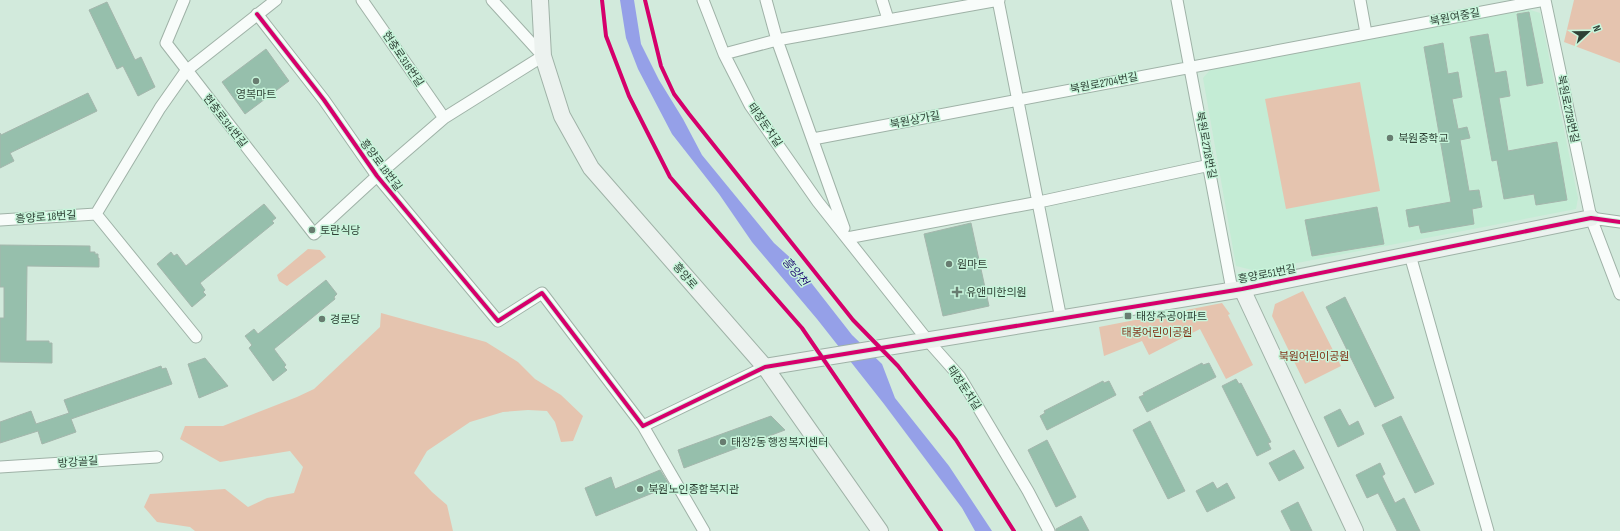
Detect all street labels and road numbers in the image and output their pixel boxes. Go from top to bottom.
street label: 북원여중길 [1429,6,1481,28]
street label: 현충로318번길 [380,29,426,89]
street label: 북원로2704번길 [1069,70,1139,96]
street label: 북원로2738번길 [1554,74,1582,144]
street label: 현충로314번길 [200,92,250,150]
street label: 태장둔치길 [745,101,785,149]
street label: 북원상가길 [889,109,941,131]
street label: 북원로2718번길 [1193,110,1219,180]
street label: 흥양로 18번길 [357,137,405,193]
street label: 흥양로 18번길 [15,208,77,226]
street label: 흥양로 [670,260,700,292]
street label: 흥양로51번길 [1237,262,1297,286]
street label: 태장둔치길 [944,363,984,413]
street label: 방강골길 [57,454,99,470]

